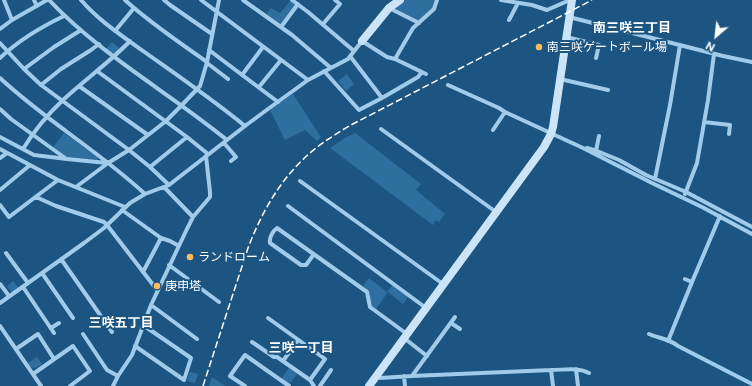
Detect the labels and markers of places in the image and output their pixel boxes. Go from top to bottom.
place label: 南三咲ゲートボール場 [547,40,667,54]
marker: 南三咲ゲートボール場 [534,42,544,52]
place label: ランドローム [198,250,270,264]
marker: ランドローム [185,252,195,262]
place label: 庚申塔 [165,279,201,293]
marker: 庚申塔 [152,281,162,291]

